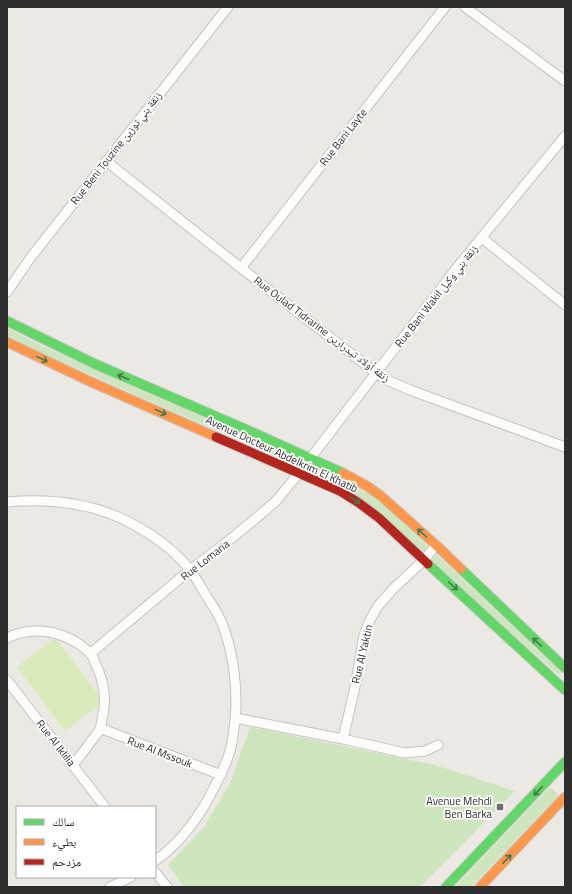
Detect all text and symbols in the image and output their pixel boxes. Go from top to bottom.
street label: Rue Beni Touzine زنقة بني توزين [67,88,166,209]
street label: Rue Bani Layte [315,105,371,169]
street label: Rue Bani Wakil زنقة بني وكيل [391,241,482,351]
street label: Rue Oulad Tidrarine زنقة أولاد تيدرارين [250,272,394,386]
one-way arrow [36,356,48,363]
one-way arrow [117,372,129,380]
one-way arrow [154,409,166,416]
street label: Avenue Docteur Abdelkrim El Khatib [203,412,361,496]
one-way arrow [349,497,361,505]
one-way arrow [417,528,427,537]
street label: Rue Lomaria [177,536,233,584]
one-way arrow [447,582,458,591]
street label: Rue Al Yaktin [347,623,377,685]
one-way arrow [532,638,542,647]
street label: Rue Al Iklilia [33,716,80,770]
street label: Rue Al Mssouk [125,732,196,772]
one-way arrow [533,786,543,796]
place label: Avenue Mehdi Ben Barka [426,793,492,822]
marker: Avenue Mehdi Ben Barka [495,802,505,812]
legend [16,806,156,878]
text: سالك [52,812,74,831]
text: بطيء [52,832,76,852]
text: مزدحم [52,852,81,871]
one-way arrow [502,854,512,864]

